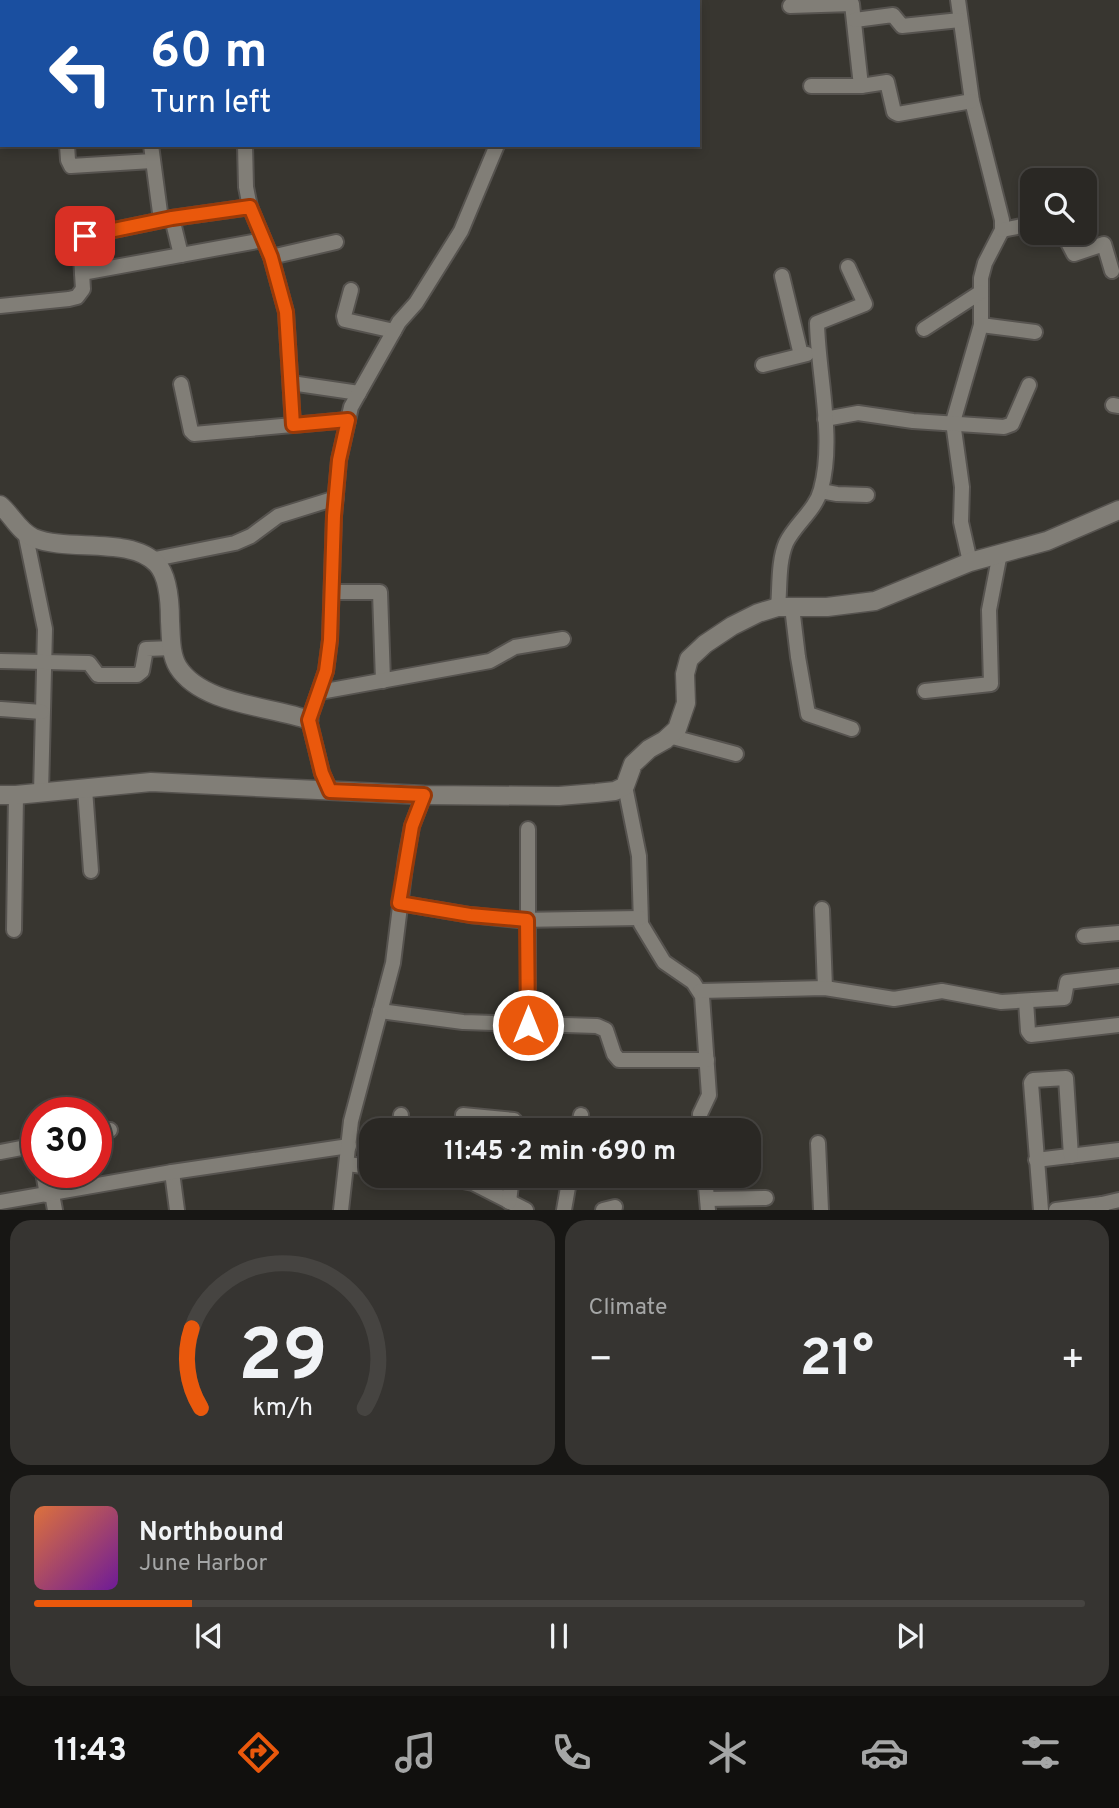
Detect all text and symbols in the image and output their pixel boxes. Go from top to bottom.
text: 60 m [150,23,268,85]
icon: left [35,28,126,119]
text: Turn left [150,84,271,124]
map controls [1020,168,1097,245]
button: search [1020,168,1097,245]
pin [55,206,115,266]
icon: arrive [66,217,104,255]
position arrow [491,988,565,1062]
speed limit sign: 30 [21,1097,112,1188]
text: 11:45 · 2 min · 690 m [444,1136,676,1169]
text: Climate [589,1294,667,1323]
text: 29 [238,1315,327,1407]
text: 21° [800,1328,874,1394]
text: − [589,1337,613,1386]
text: + [1060,1337,1085,1386]
text: km/h [252,1393,313,1425]
text: Northbound [139,1517,284,1550]
text: June Harbor [139,1550,267,1579]
icon: previous [190,1617,228,1655]
icon: pause [540,1617,578,1655]
icon: next [891,1617,929,1655]
icon: directions [234,1728,283,1777]
icon: music [391,1728,440,1777]
icon: phone [547,1728,596,1777]
icon: climate [703,1728,752,1777]
icon: car [860,1728,909,1777]
icon: filters [1016,1728,1065,1777]
text: 11:43 [54,1732,127,1772]

